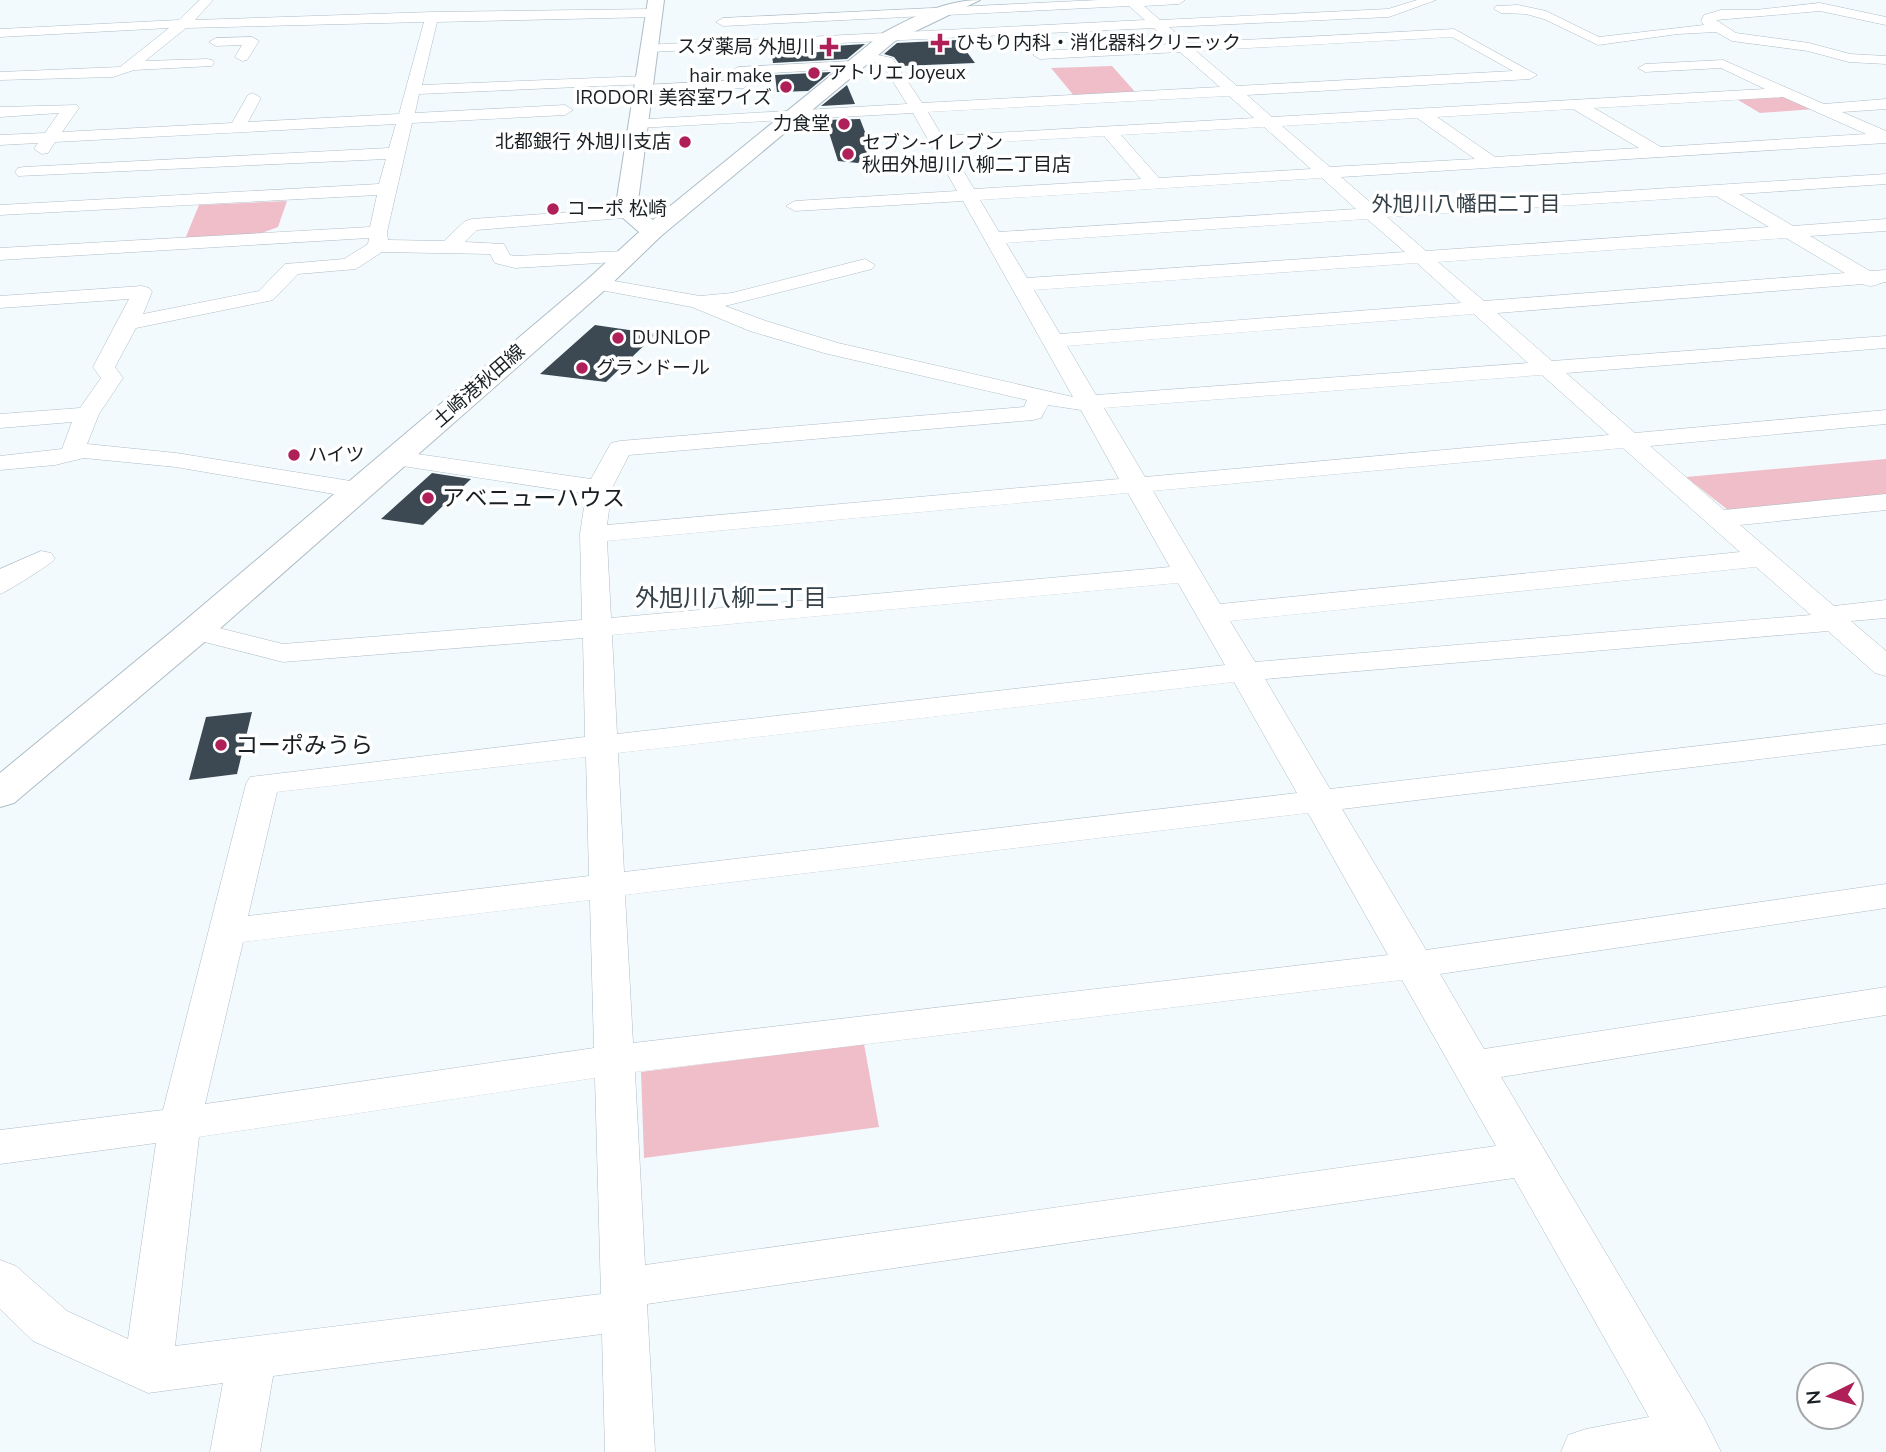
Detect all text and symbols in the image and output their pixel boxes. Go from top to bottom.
place label: ひもり内科・消化器科クリニック [956,30,1241,56]
marker: ひもり内科・消化器科クリニック [930,33,950,53]
place label: スダ薬局 外旭川 [677,34,815,60]
marker: スダ薬局 外旭川 [821,39,837,55]
place label: アトリエ Joyeux [828,60,966,86]
place label: hair make IRODORI 美容室ワイズ [575,63,772,111]
marker: アトリエ Joyeux [806,65,822,81]
marker: hair make IRODORI 美容室ワイズ [778,79,794,95]
place label: 力食堂 [773,111,830,137]
marker: 力食堂 [836,116,852,132]
place label: 北都銀行 外旭川支店 [495,129,671,155]
place label: セブン-イレブン 秋田外旭川八柳二丁目店 [862,130,1071,178]
marker: 北都銀行 外旭川支店 [677,134,693,150]
marker: セブン-イレブン 秋田外旭川八柳二丁目店 [840,146,856,162]
district label: 外旭川八幡田二丁目 [1372,190,1561,218]
place label: コーポ 松崎 [567,196,667,222]
marker: コーポ 松崎 [545,201,561,217]
place label: DUNLOP [632,325,710,351]
marker: DUNLOP [610,330,626,346]
street label: 土崎港秋田線 [427,339,531,433]
place label: グランドール [596,355,710,381]
marker: グランドール [574,360,590,376]
place label: ハイツ [308,442,365,468]
marker: ハイツ [286,447,302,463]
place label: アベニューハウス [442,483,625,514]
marker: アベニューハウス [420,490,436,506]
district label: 外旭川八柳二丁目 [635,582,827,614]
place label: コーポみうら [235,730,373,761]
marker: コーポみうら [213,737,229,753]
north arrow [1795,1361,1865,1431]
text: N [1800,1389,1828,1406]

